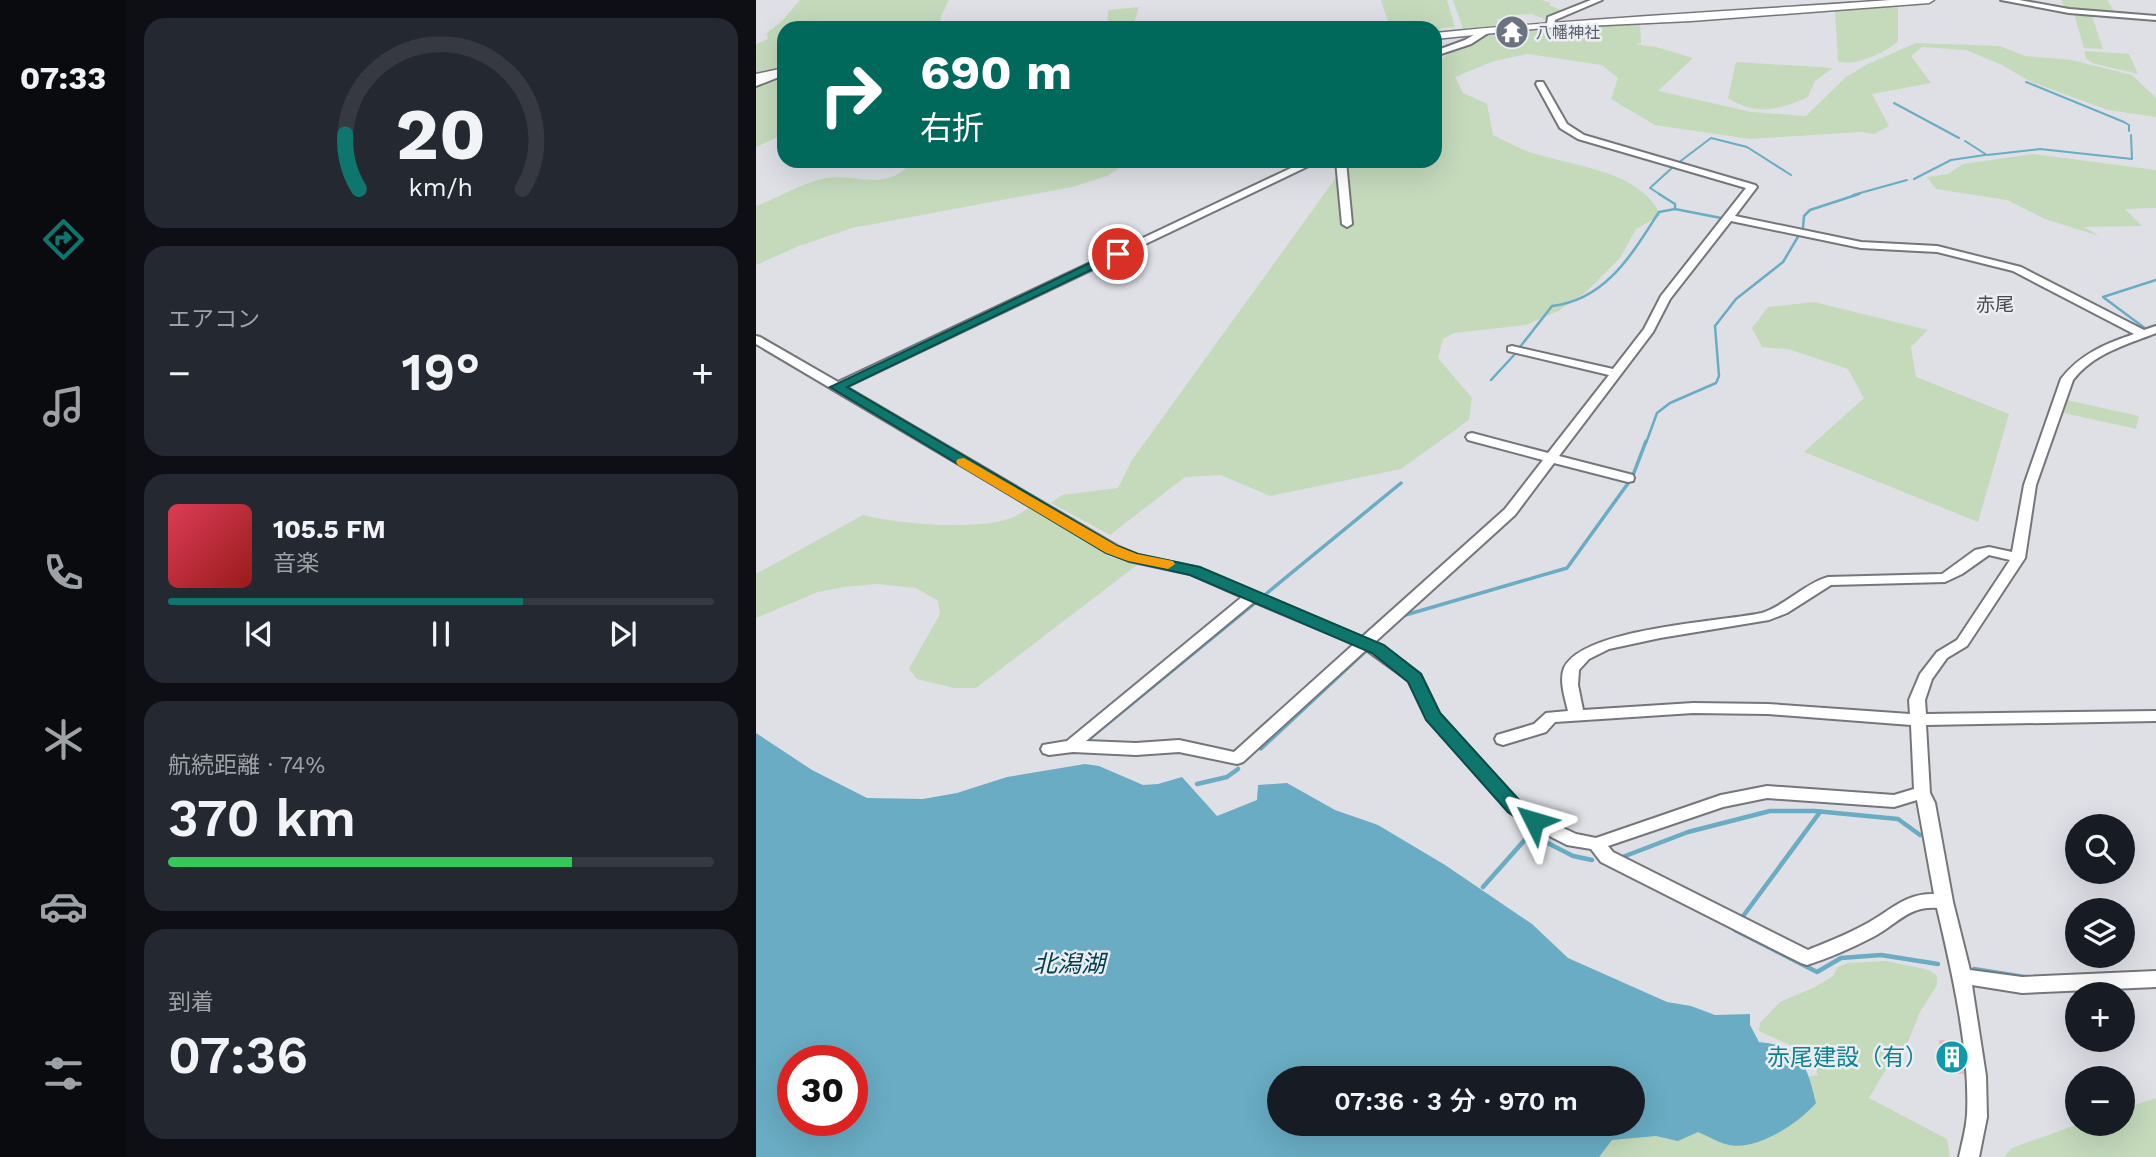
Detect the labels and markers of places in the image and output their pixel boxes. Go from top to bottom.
temple icon: 八幡神社 [1493,13,1531,51]
place label: 八幡神社 [1536,23,1600,42]
pin [1088,224,1148,284]
building icon: 赤尾建設（有） [1933,1038,1971,1076]
place label: 赤尾建設（有） [1767,1044,1928,1071]

